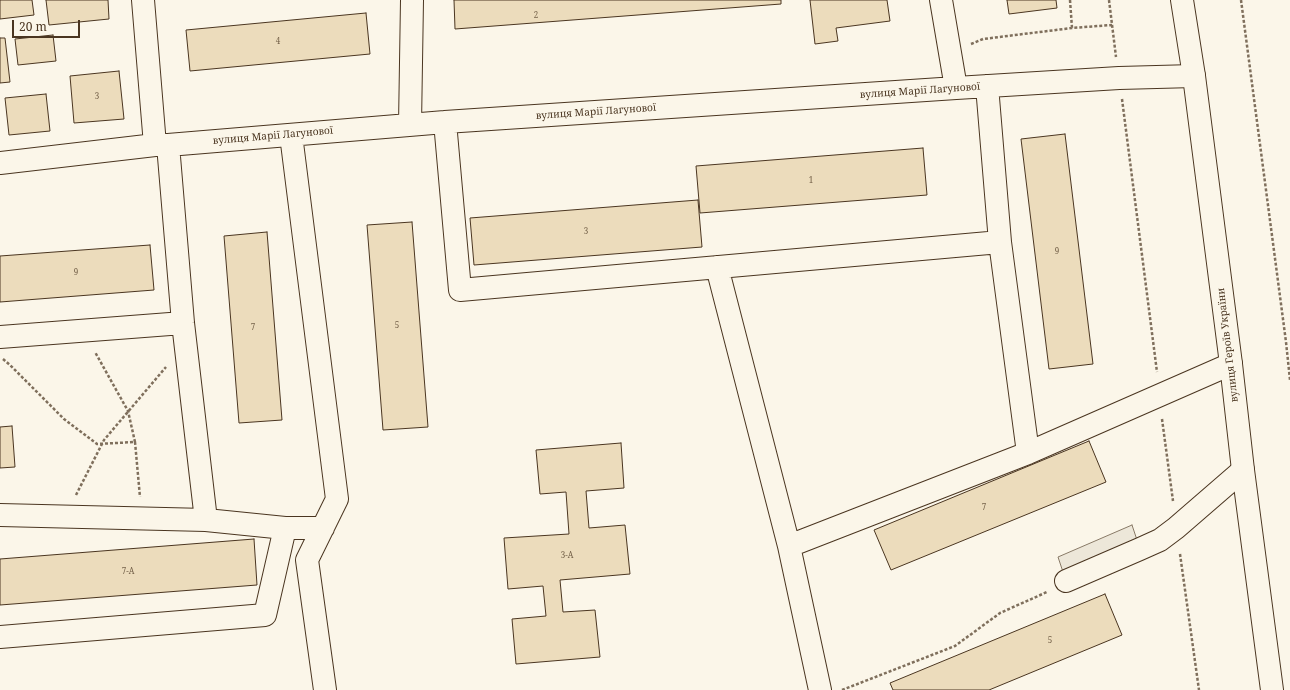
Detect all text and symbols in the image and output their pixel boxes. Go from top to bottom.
house number: 2 [534,11,538,21]
scale bar [14,12,82,38]
text: 20 m [19,18,47,35]
house number: 4 [276,37,280,47]
street label: вулиця Марії Лагунової [859,81,981,101]
house number: 3 [95,92,99,102]
street label: вулиця Марії Лагунової [535,102,657,122]
street label: вулиця Марії Лагунової [212,125,334,147]
house number: 1 [809,176,813,186]
house number: 3 [584,227,588,237]
house number: 9 [1055,247,1059,257]
house number: 9 [74,268,78,278]
street label: вулиця Героїв України [1215,287,1241,403]
house number: 5 [395,321,399,331]
house number: 7 [251,323,255,333]
house number: 7 [982,503,986,513]
house number: 3-А [561,551,573,561]
house number: 7-А [122,567,134,577]
house number: 5 [1048,636,1052,646]

